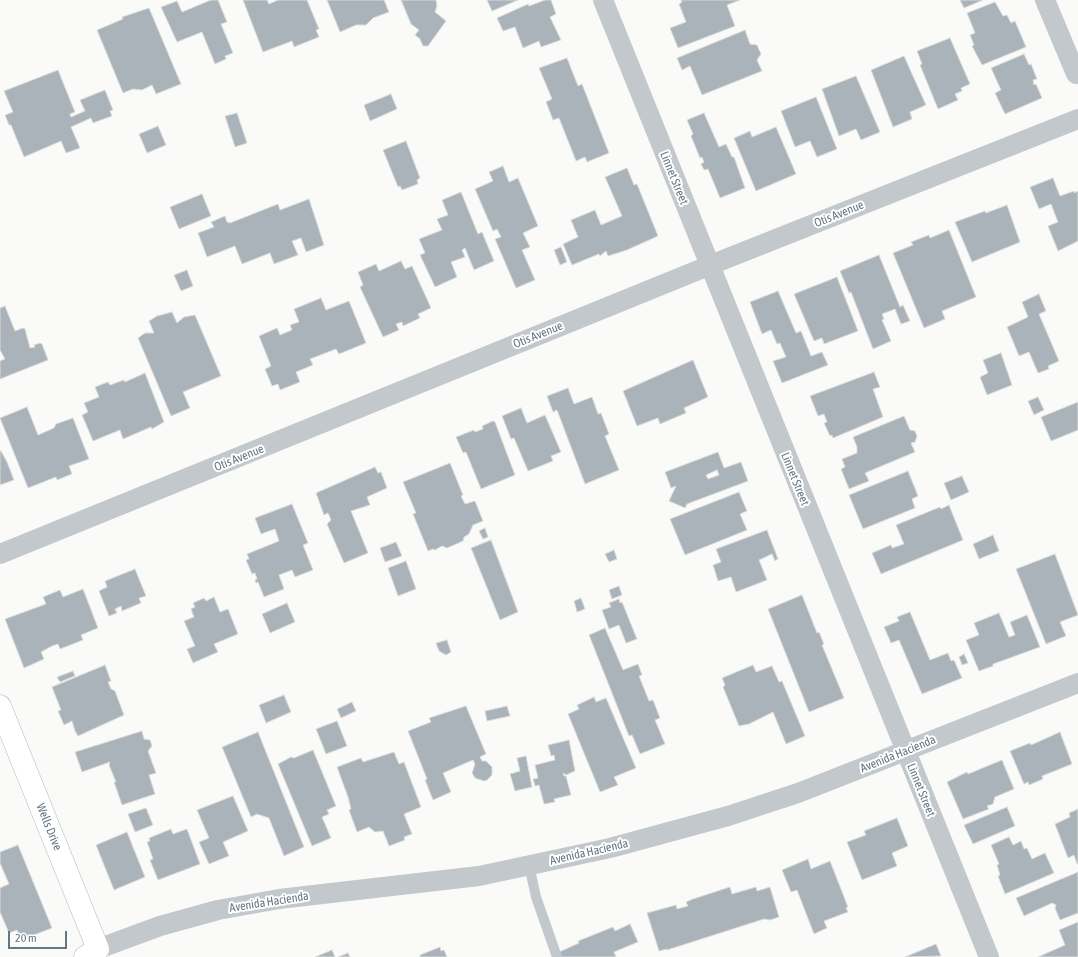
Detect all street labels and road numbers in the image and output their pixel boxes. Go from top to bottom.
street label: Linnet Street [657,149,691,207]
street label: Otis Avenue [812,198,866,230]
street label: Otis Avenue [511,319,565,351]
street label: Otis Avenue [212,442,266,474]
street label: Linnet Street [778,450,812,508]
street label: Avenida Hacienda [858,732,938,776]
street label: Linnet Street [904,761,938,819]
street label: Wells Drive [33,801,65,853]
street label: Avenida Hacienda [548,836,630,868]
street label: Avenida Hacienda [228,889,310,915]

